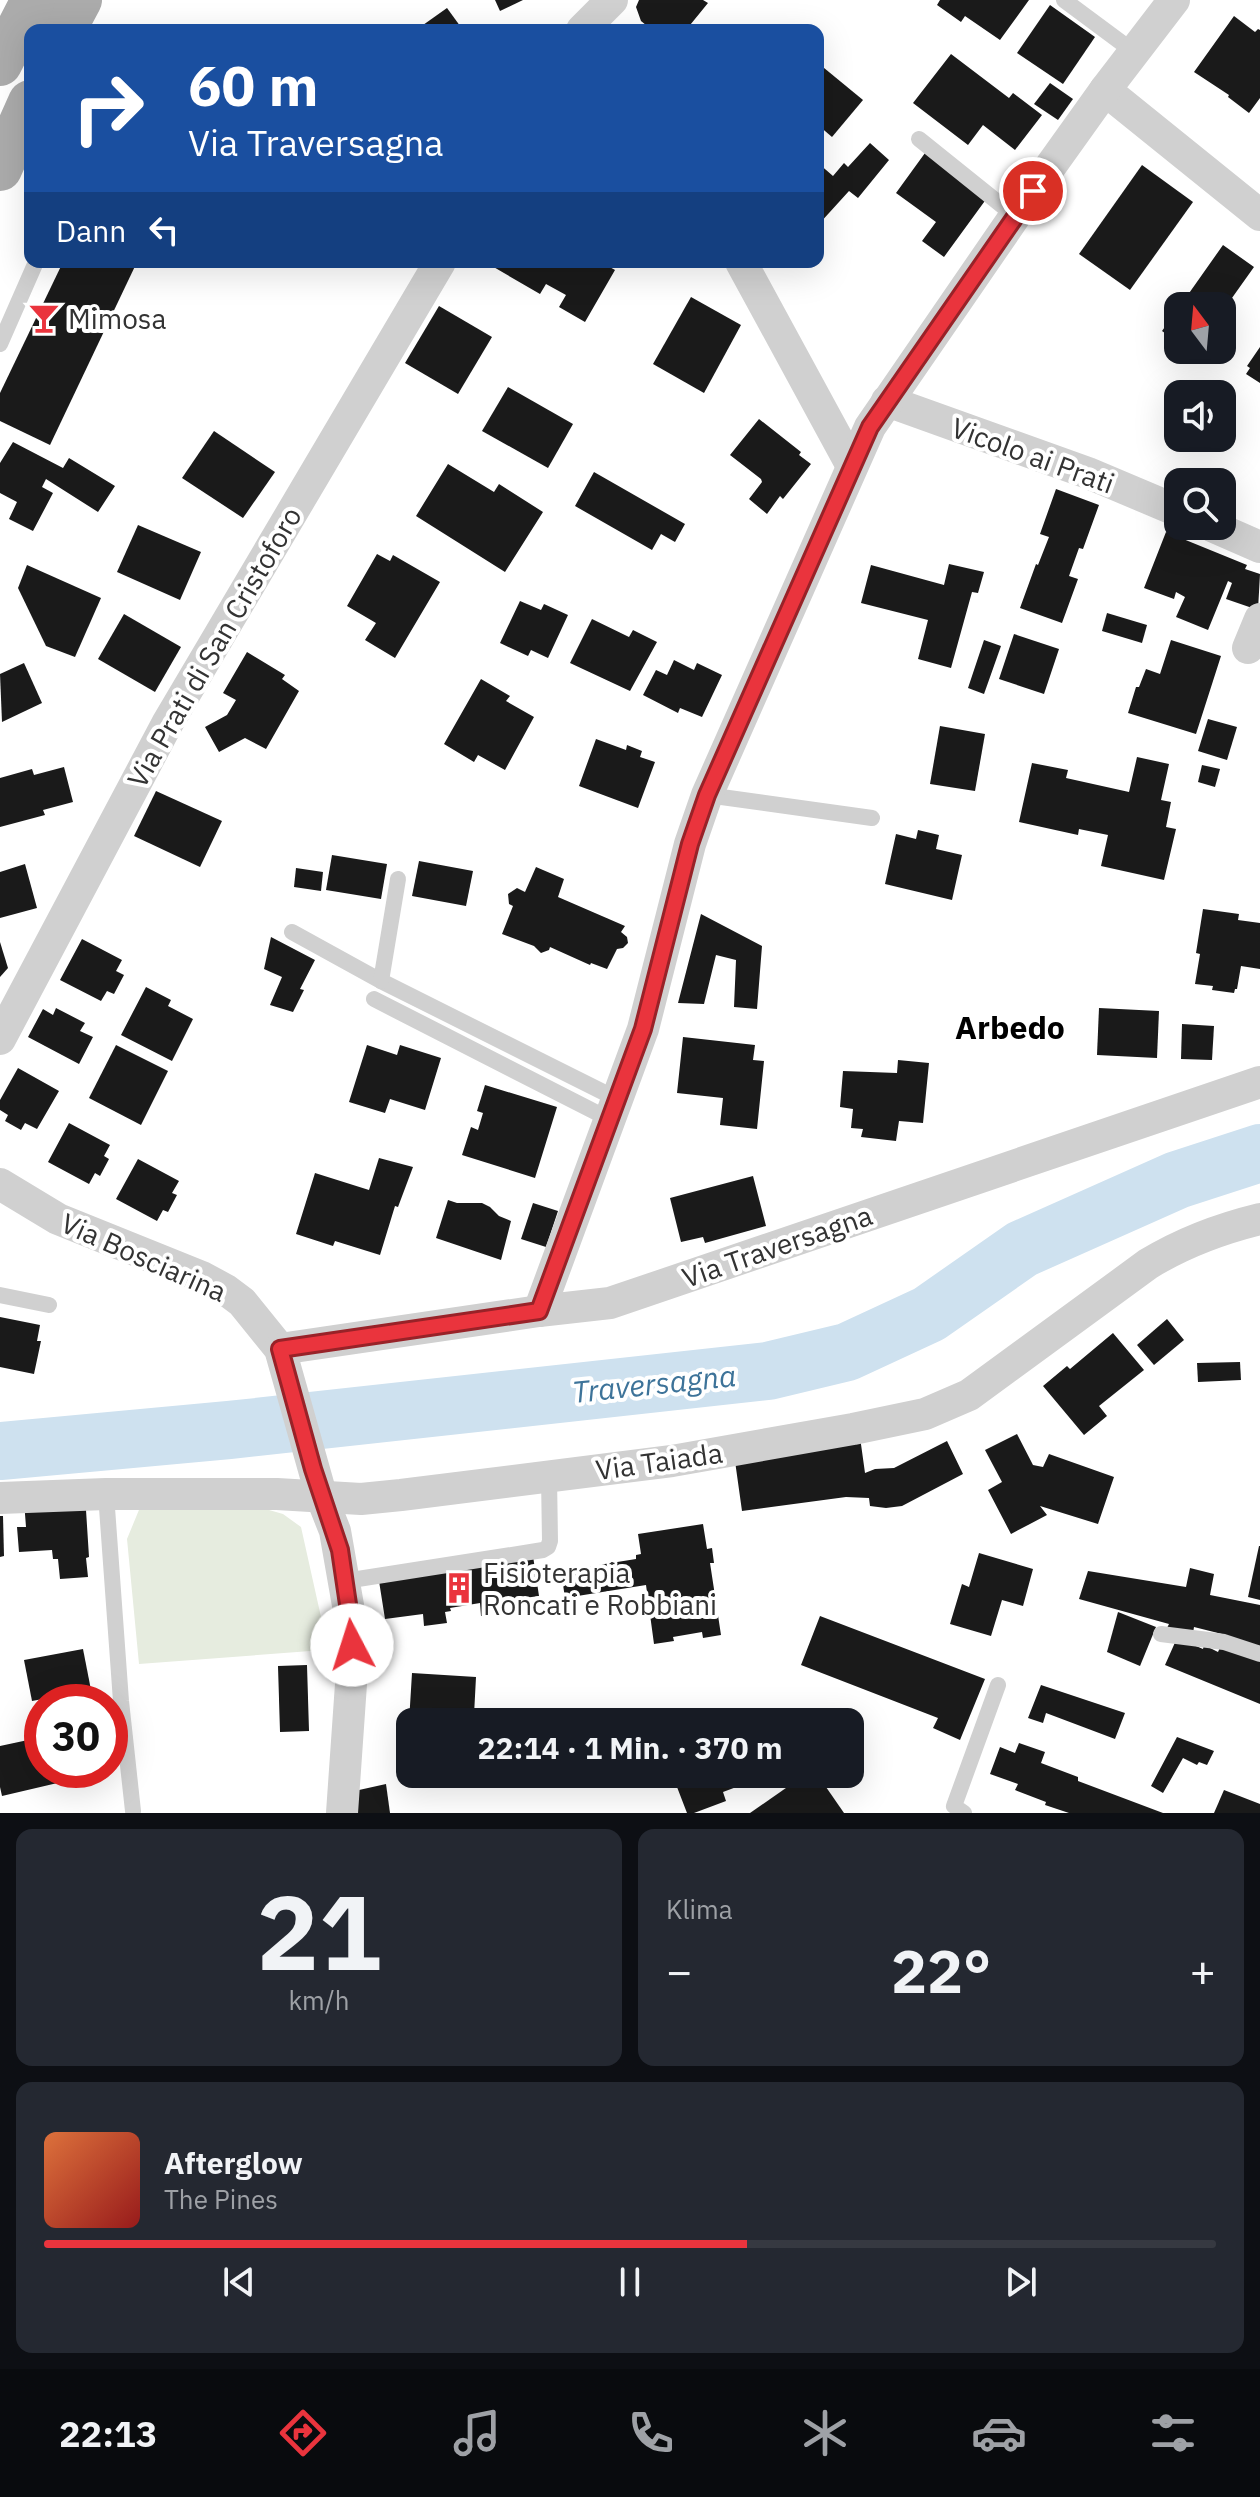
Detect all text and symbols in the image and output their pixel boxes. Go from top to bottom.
text: 60 m [188,49,318,121]
icon: right [56,56,160,160]
text: Via Traversagna [188,119,443,166]
pin [999,157,1067,225]
icon: arrive [1011,169,1055,213]
icon: left [142,208,186,252]
text: Dann [56,211,126,250]
north arrow [1164,292,1236,364]
map controls [1164,292,1236,540]
place label: Mimosa [68,300,166,337]
bar icon: Mimosa [27,301,61,335]
button: sound [1164,380,1236,452]
street label: Vicolo ai Prati [946,408,1120,502]
button: search [1164,468,1236,540]
street label: Via Prati di San Cristoforo [118,500,310,794]
district label: Arbedo [955,1006,1065,1048]
street label: Via Traversagna [677,1196,877,1296]
street label: Via Bosciarina [55,1204,233,1310]
water label: Traversagna [570,1355,738,1411]
street label: Via Taiada [593,1434,725,1488]
place label: Fisioterapia Roncati e Robbiani [483,1554,717,1623]
building icon: Fisioterapia Roncati e Robbiani [442,1571,476,1605]
position arrow [310,1603,394,1687]
speed limit sign: 30 [24,1684,128,1788]
text: 22:14 · 1 Min. · 370 m [477,1728,783,1767]
text: 21 [257,1863,381,1999]
text: Klima [666,1892,733,1926]
text: 22° [891,1931,991,2010]
text: − [666,1942,692,1999]
text: + [1190,1942,1216,1999]
text: km/h [288,1983,350,2017]
text: Afterglow [164,2143,303,2182]
text: The Pines [164,2182,278,2216]
icon: previous [217,2260,261,2304]
icon: pause [608,2260,652,2304]
icon: next [999,2260,1043,2304]
icon: directions [275,2405,331,2461]
icon: music [449,2405,505,2461]
icon: phone [623,2405,679,2461]
icon: climate [797,2405,853,2461]
icon: car [971,2405,1027,2461]
icon: filters [1145,2405,1201,2461]
text: 22:13 [59,2410,157,2457]

